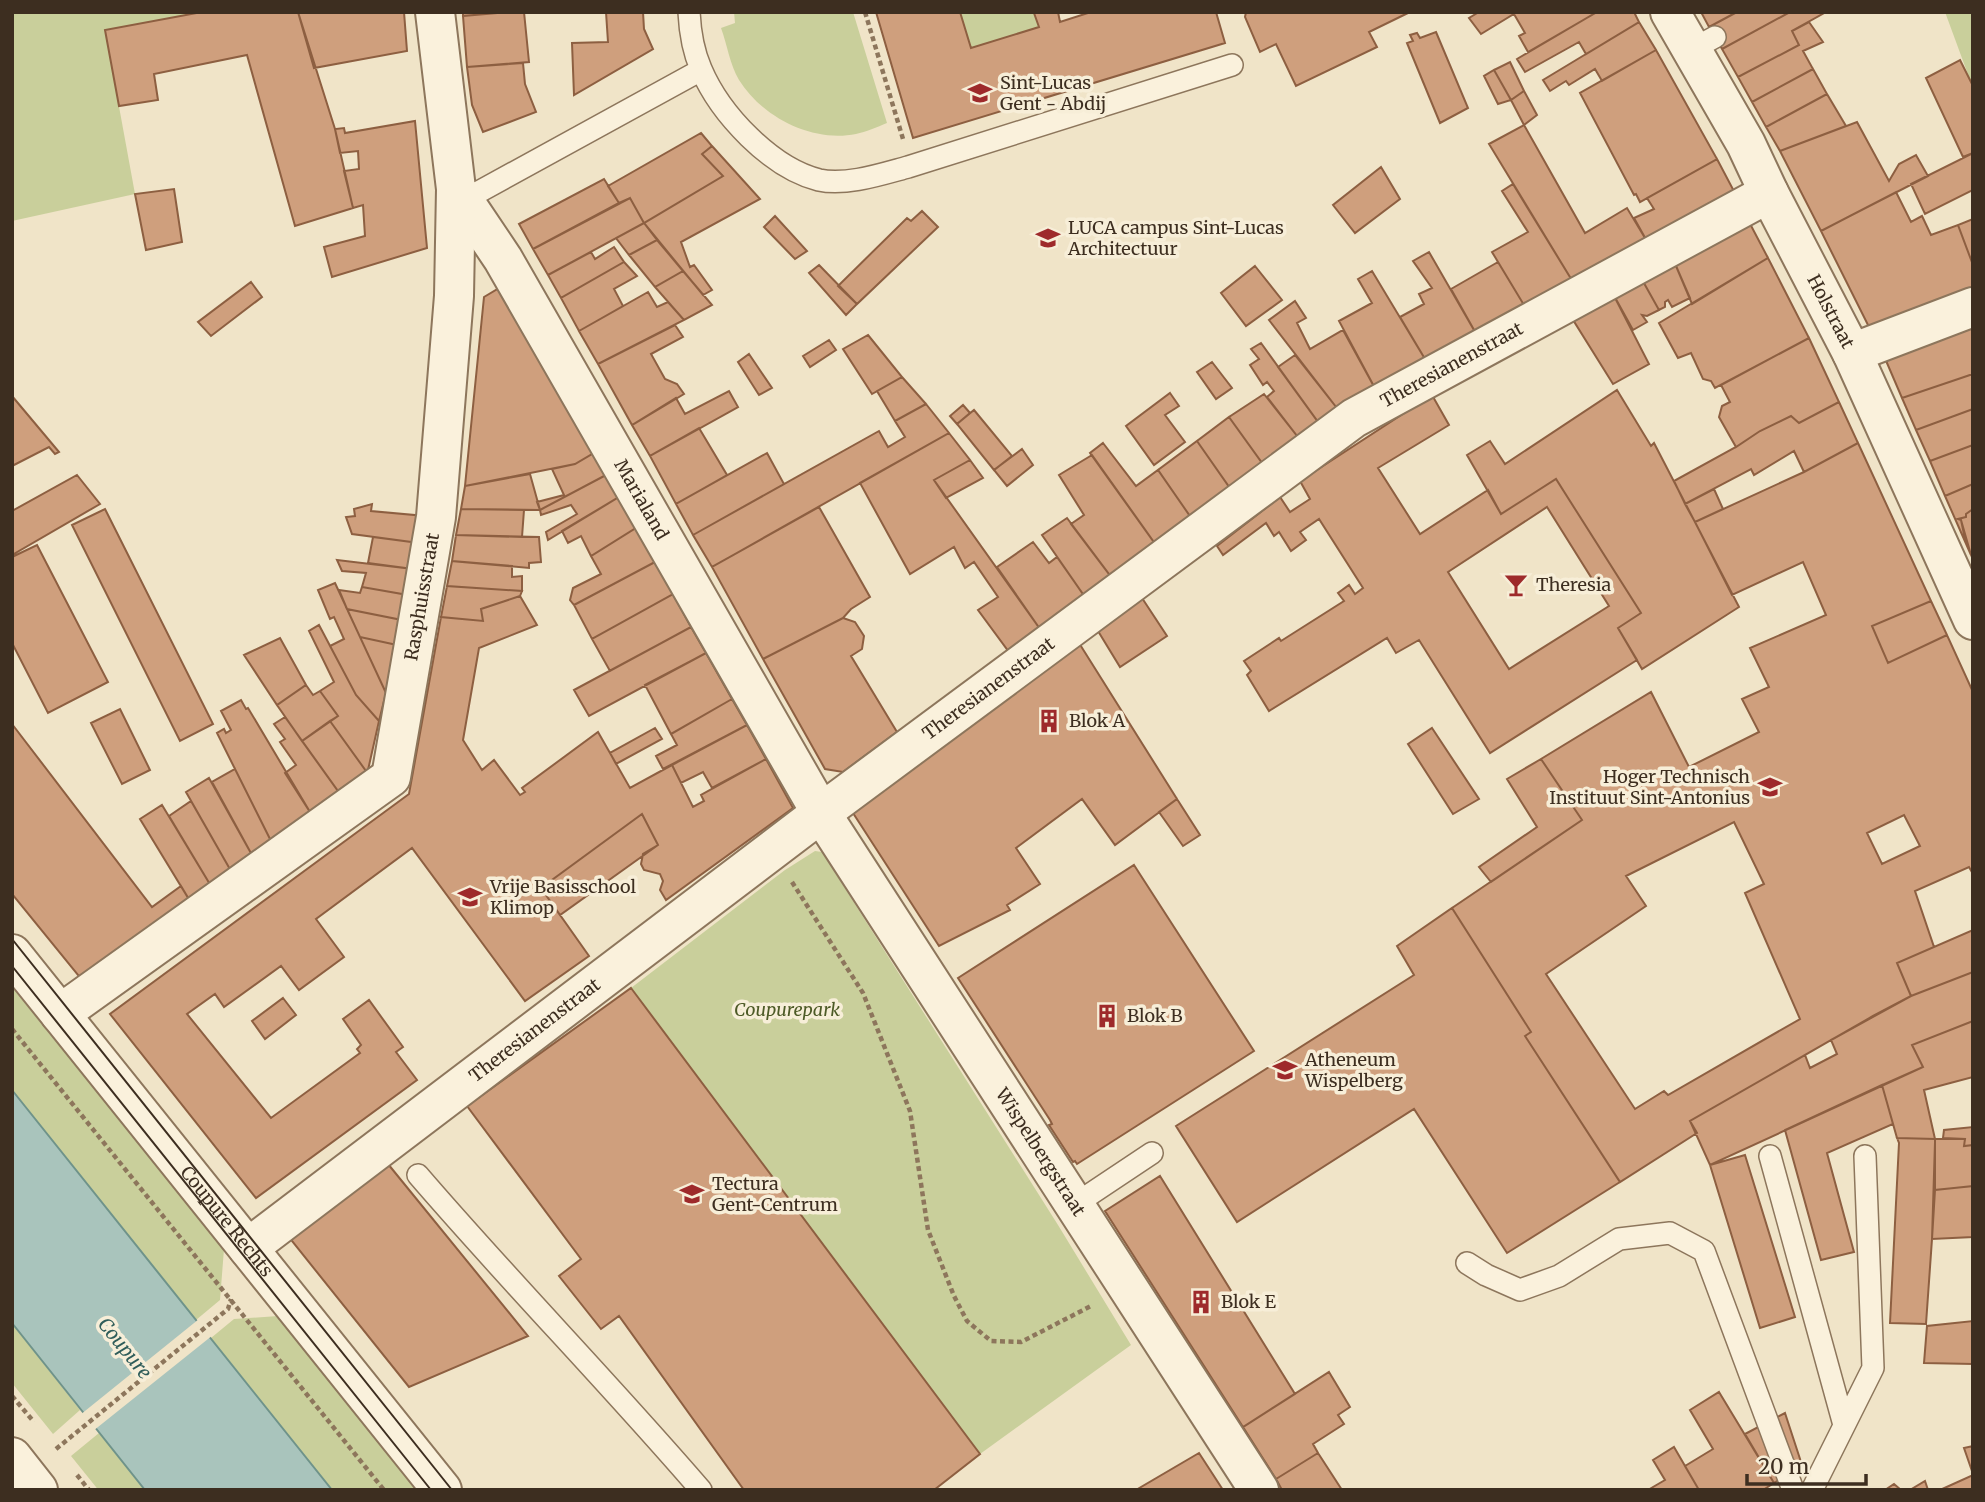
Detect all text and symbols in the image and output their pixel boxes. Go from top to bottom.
place label: Sint-Lucas Gent - Abdij [1000,71,1106,115]
school or university icon: Sint-Lucas Gent - Abdij [966,79,994,107]
place label: LUCA campus Sint-Lucas Architectuur [1067,216,1284,260]
school or university icon: LUCA campus Sint-Lucas Architectuur [1034,224,1062,252]
street label: Holstraat [1802,270,1860,352]
street label: Theresianenstraat [1376,317,1527,412]
street label: Marialand [609,455,674,544]
street label: Rasphuisstraat [399,531,444,662]
bar icon: Theresia [1502,571,1530,599]
place label: Theresia [1536,573,1611,596]
street label: Theresianenstraat [918,632,1059,745]
building icon: Blok A [1035,707,1063,735]
place label: Blok A [1069,709,1125,732]
place label: Hoger Technisch Instituut Sint-Antonius [1549,765,1750,809]
school or university icon: Hoger Technisch Instituut Sint-Antonius [1756,773,1784,801]
place label: Vrije Basisschool Klimop [489,875,636,919]
school or university icon: Vrije Basisschool Klimop [456,883,484,911]
street label: Theresianenstraat [464,973,605,1087]
park label: Coupurepark [734,998,840,1021]
building icon: Blok B [1093,1002,1121,1030]
place label: Blok B [1127,1004,1183,1027]
place label: Atheneum Wispelberg [1304,1048,1403,1092]
school or university icon: Atheneum Wispelberg [1271,1056,1299,1084]
street label: Wispelbergstraat [990,1083,1091,1220]
street label: Coupure Rechts [176,1161,278,1281]
place label: Tectura Gent-Centrum [712,1172,838,1216]
school or university icon: Tectura Gent-Centrum [678,1180,706,1208]
building icon: Blok E [1187,1288,1215,1316]
place label: Blok E [1221,1290,1276,1313]
water label: Coupure [93,1312,157,1384]
scale bar [1747,1442,1866,1486]
text: 20 m [1758,1453,1810,1480]

